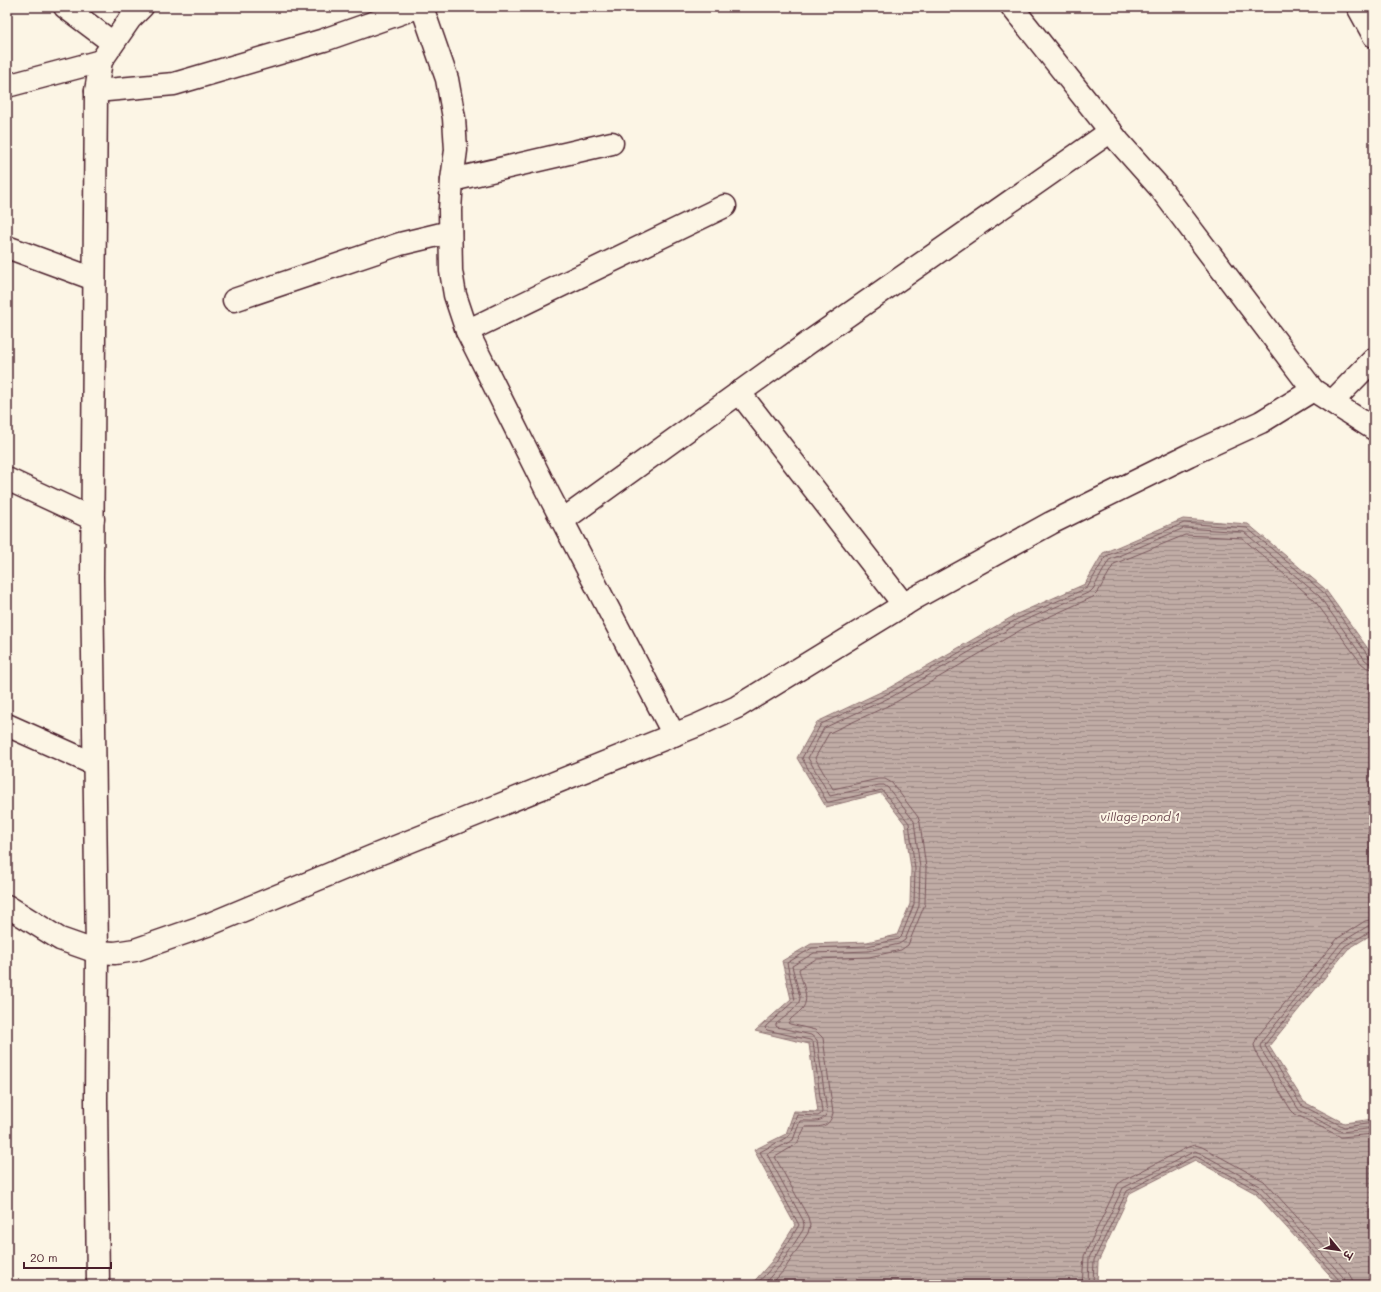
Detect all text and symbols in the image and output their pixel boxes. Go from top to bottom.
water label: village pond 1 [1100,808,1180,824]
north arrow [1319,1230,1359,1270]
scale bar [24,1244,111,1270]
text: उ [1339,1247,1357,1263]
text: 20 m [30,1249,58,1265]

